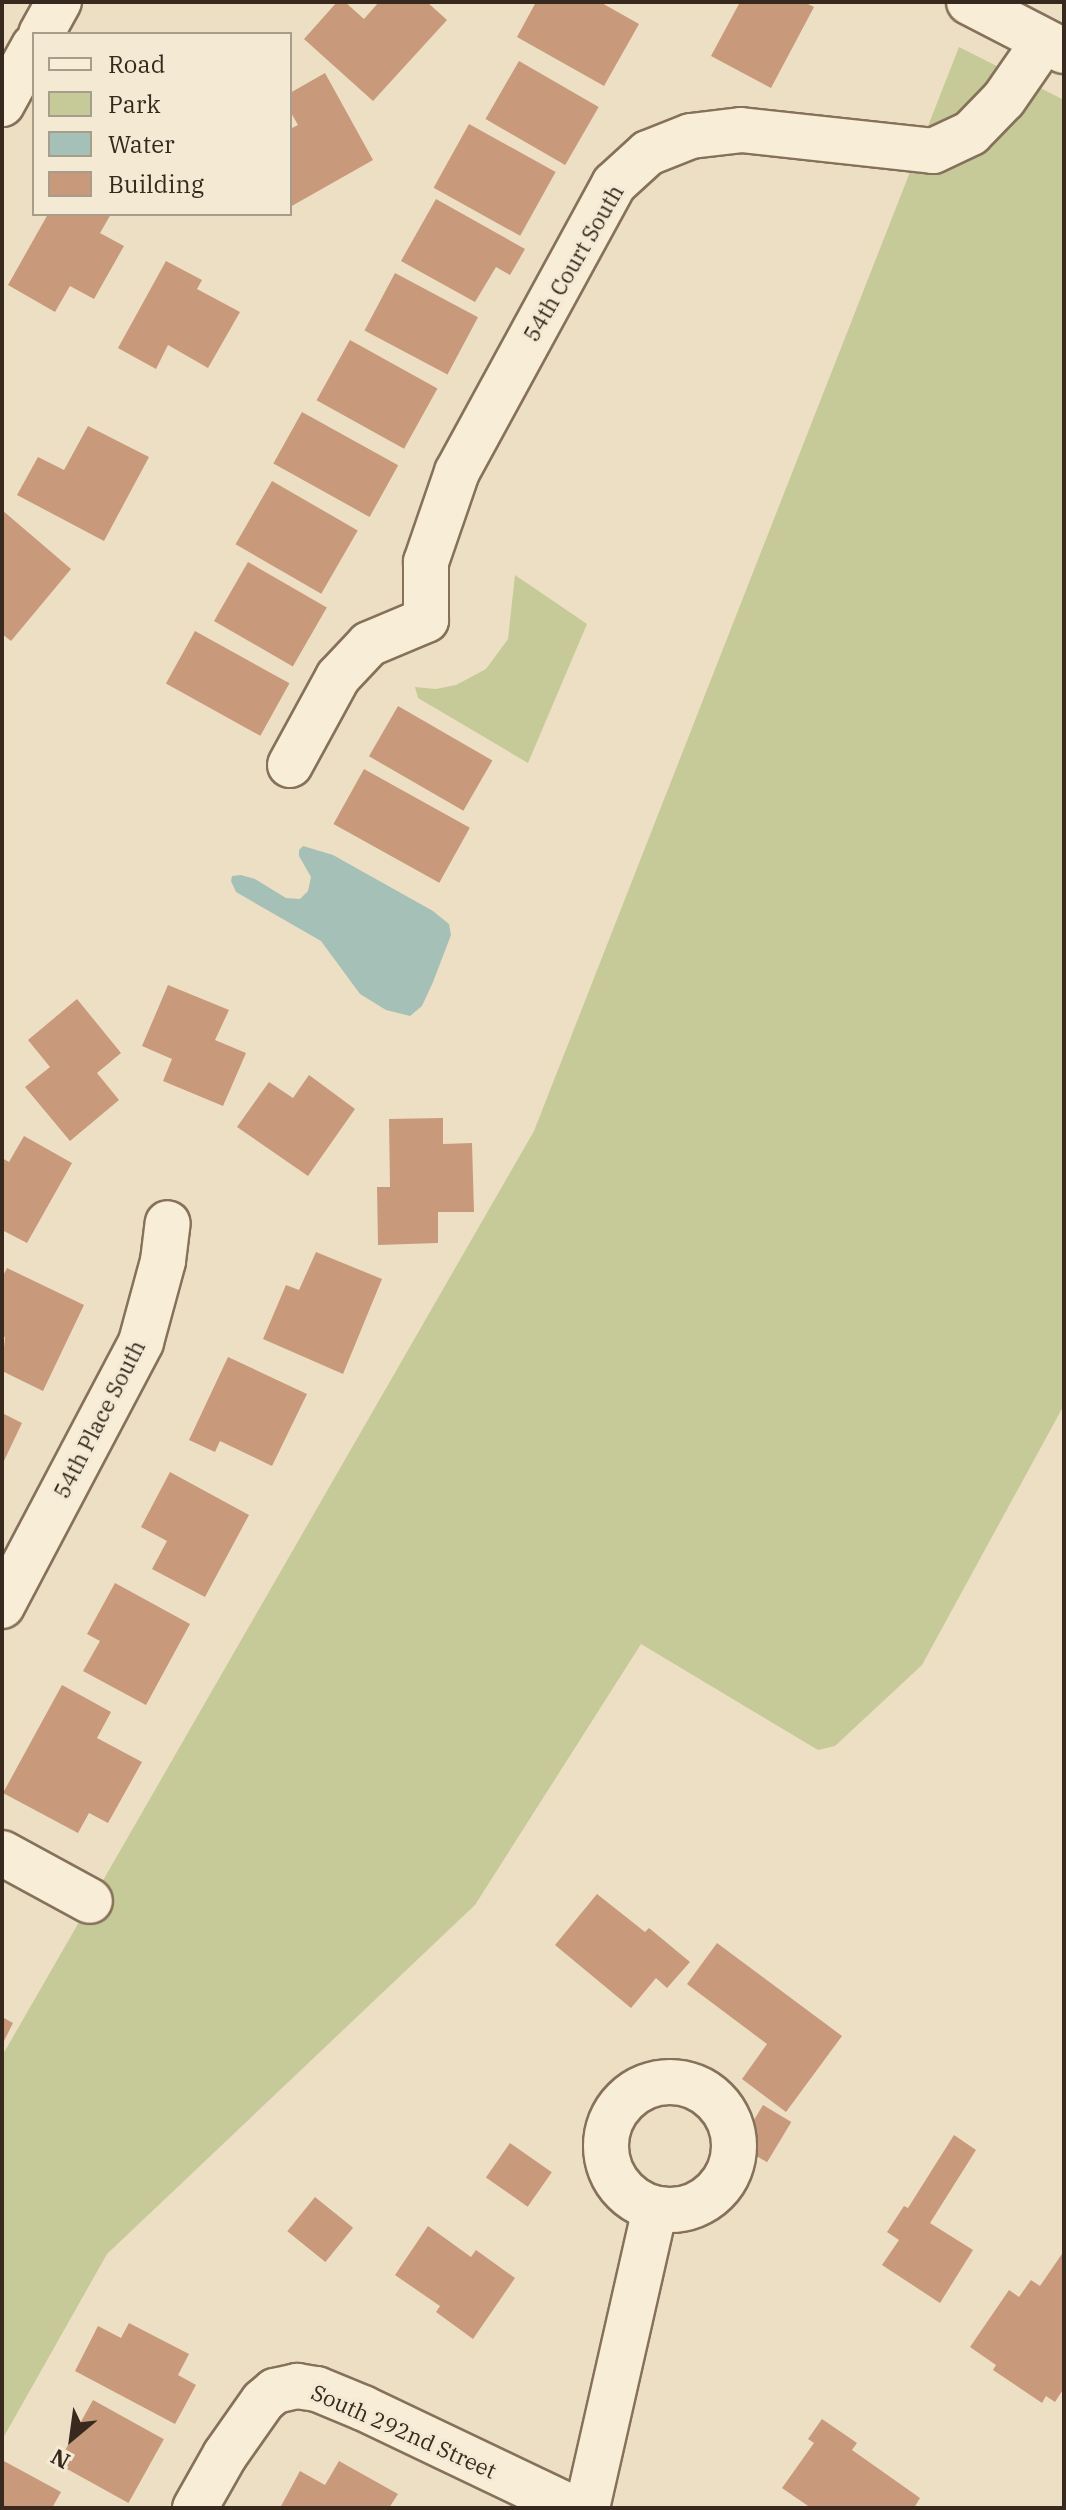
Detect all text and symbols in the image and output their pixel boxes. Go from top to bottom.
legend [32,32,292,216]
text: Road [108,48,165,80]
text: Park [108,88,160,120]
text: Water [108,128,175,160]
text: Building [108,168,204,200]
street label: 54th Court South [517,180,629,346]
street label: 54th Place South [48,1336,150,1502]
street label: South 292nd Street [308,2378,500,2484]
north arrow [32,2398,112,2478]
text: N [45,2443,75,2476]

